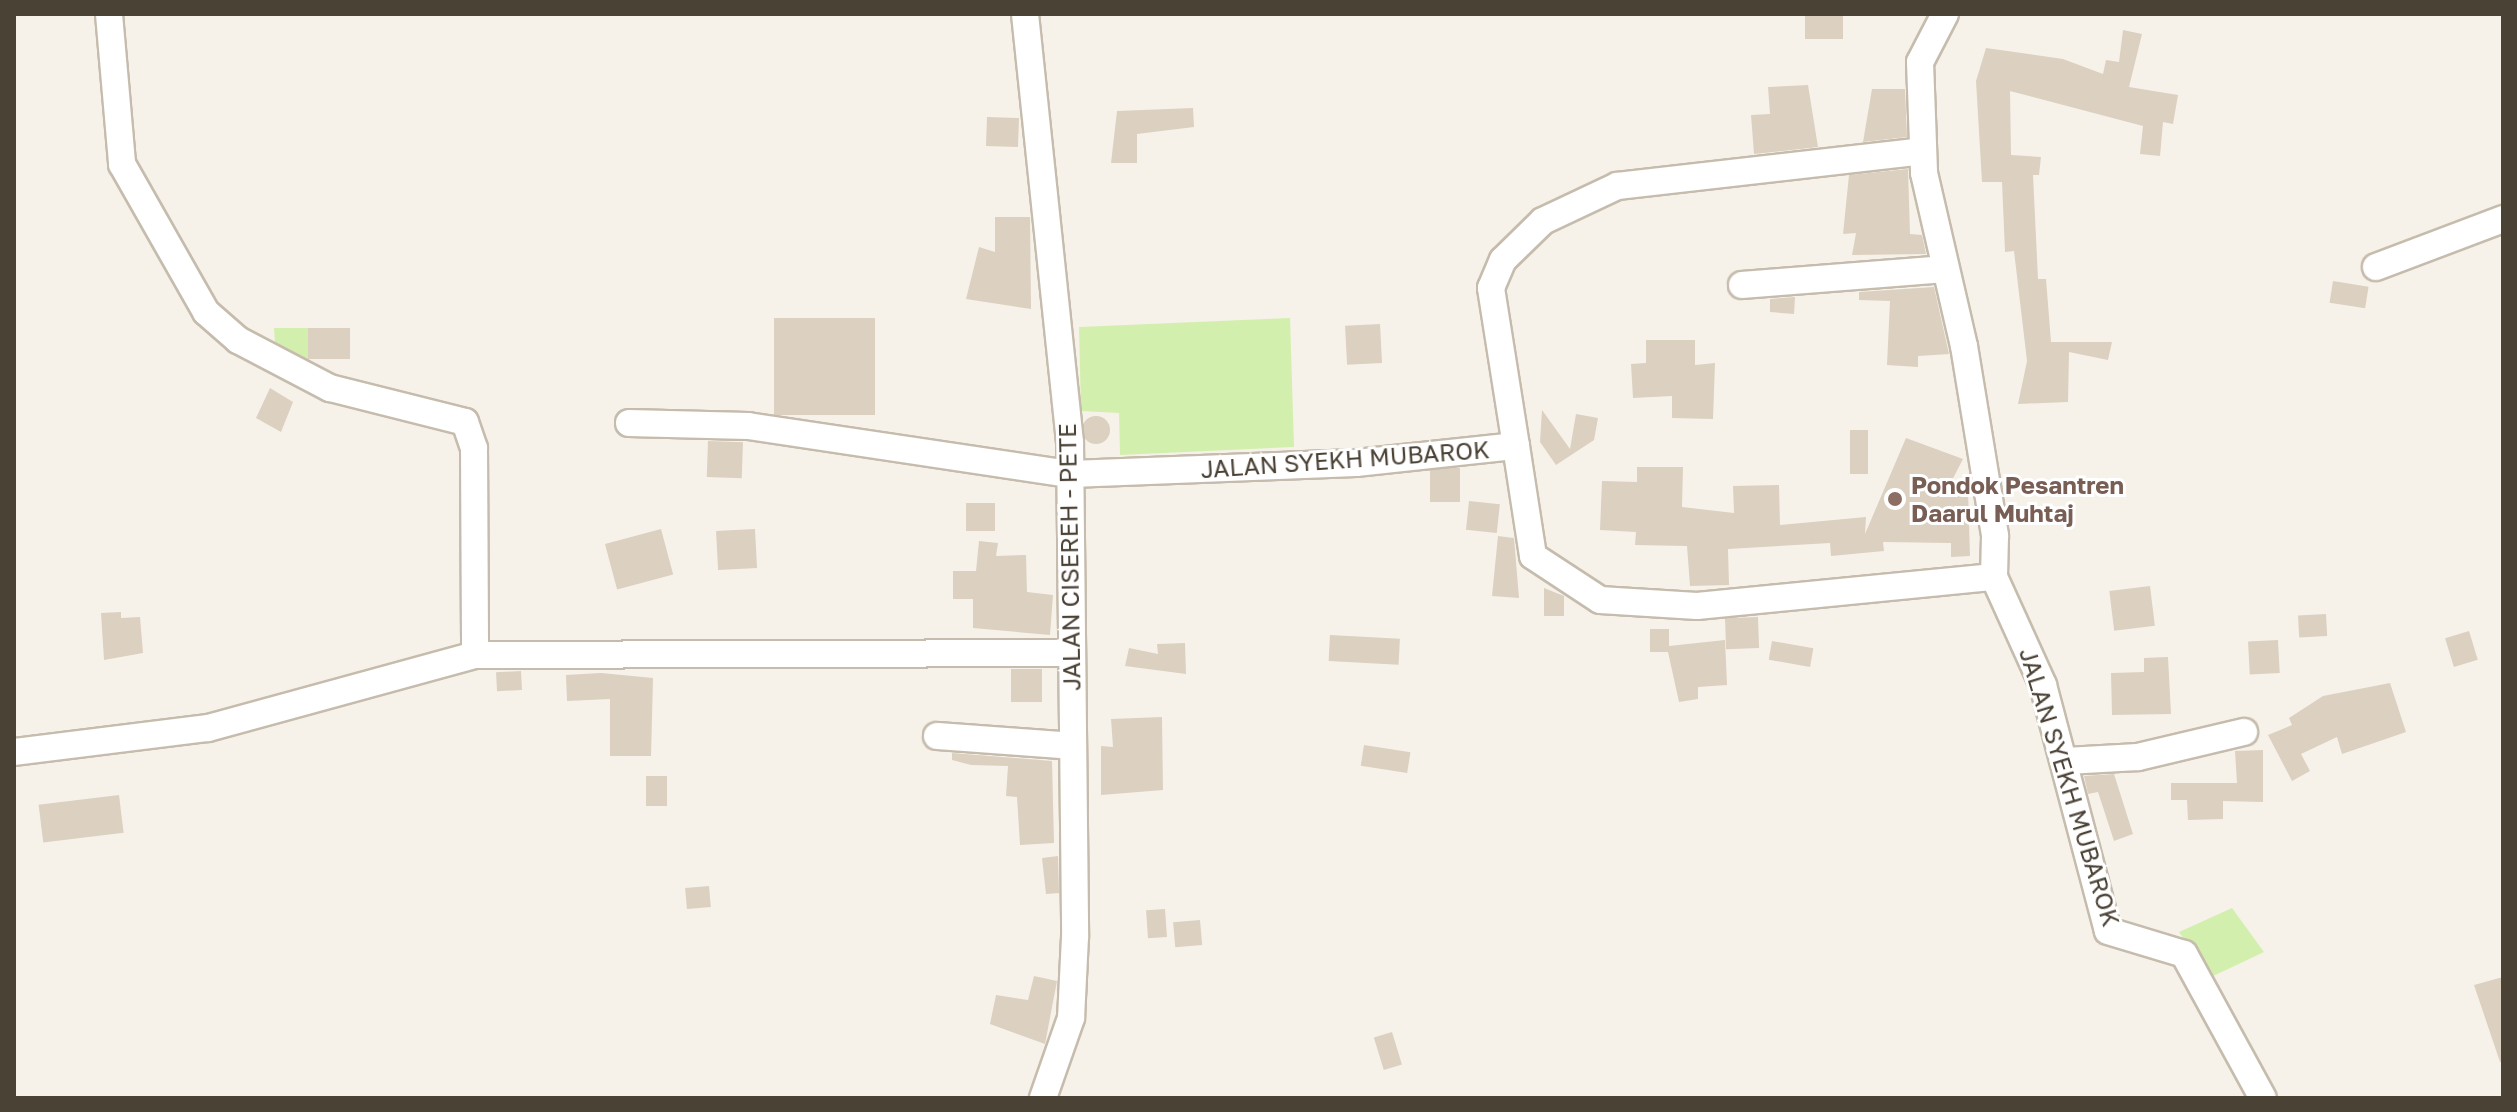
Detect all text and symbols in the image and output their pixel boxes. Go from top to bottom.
street label: JALAN CISEREH - PETE [1052,423,1086,691]
street label: JALAN SYEKH MUBAROK [1200,435,1490,483]
place label: Pondok Pesantren Daarul Muhtaj [1911,471,2124,527]
marker: Pondok Pesantren Daarul Muhtaj [1886,490,1904,508]
street label: JALAN SYEKH MUBAROK [2014,644,2126,930]

